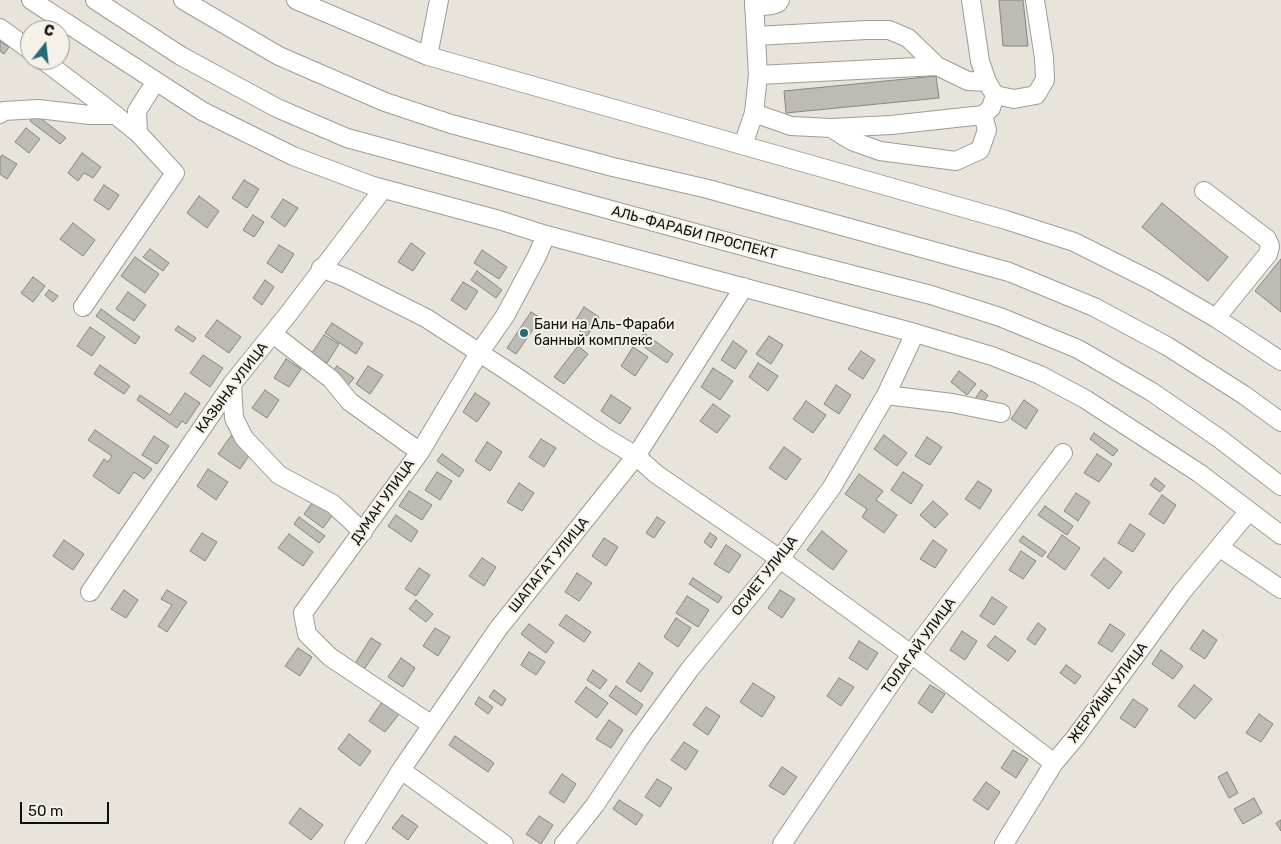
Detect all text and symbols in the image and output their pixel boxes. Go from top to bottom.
north arrow [20,20,70,70]
text: С [42,22,56,41]
street label: АЛЬ-ФАРАБИ ПРОСПЕКТ [610,203,778,263]
place label: Бани на Аль-Фараби банный комплекс [534,317,675,350]
marker: Бани на Аль-Фараби банный комплекс [518,327,530,339]
street label: КАЗЫНА УЛИЦА [192,339,272,437]
street label: ДУМАН УЛИЦА [347,456,419,548]
street label: ШАПАГАТ УЛИЦА [505,514,593,616]
street label: ОСИЕТ УЛИЦА [729,533,801,619]
street label: ТОЛАГАЙ УЛИЦА [878,595,960,697]
street label: ЖЕРУЙЫК УЛИЦА [1065,639,1151,747]
scale bar [22,792,111,824]
text: 50 m [28,802,63,820]

